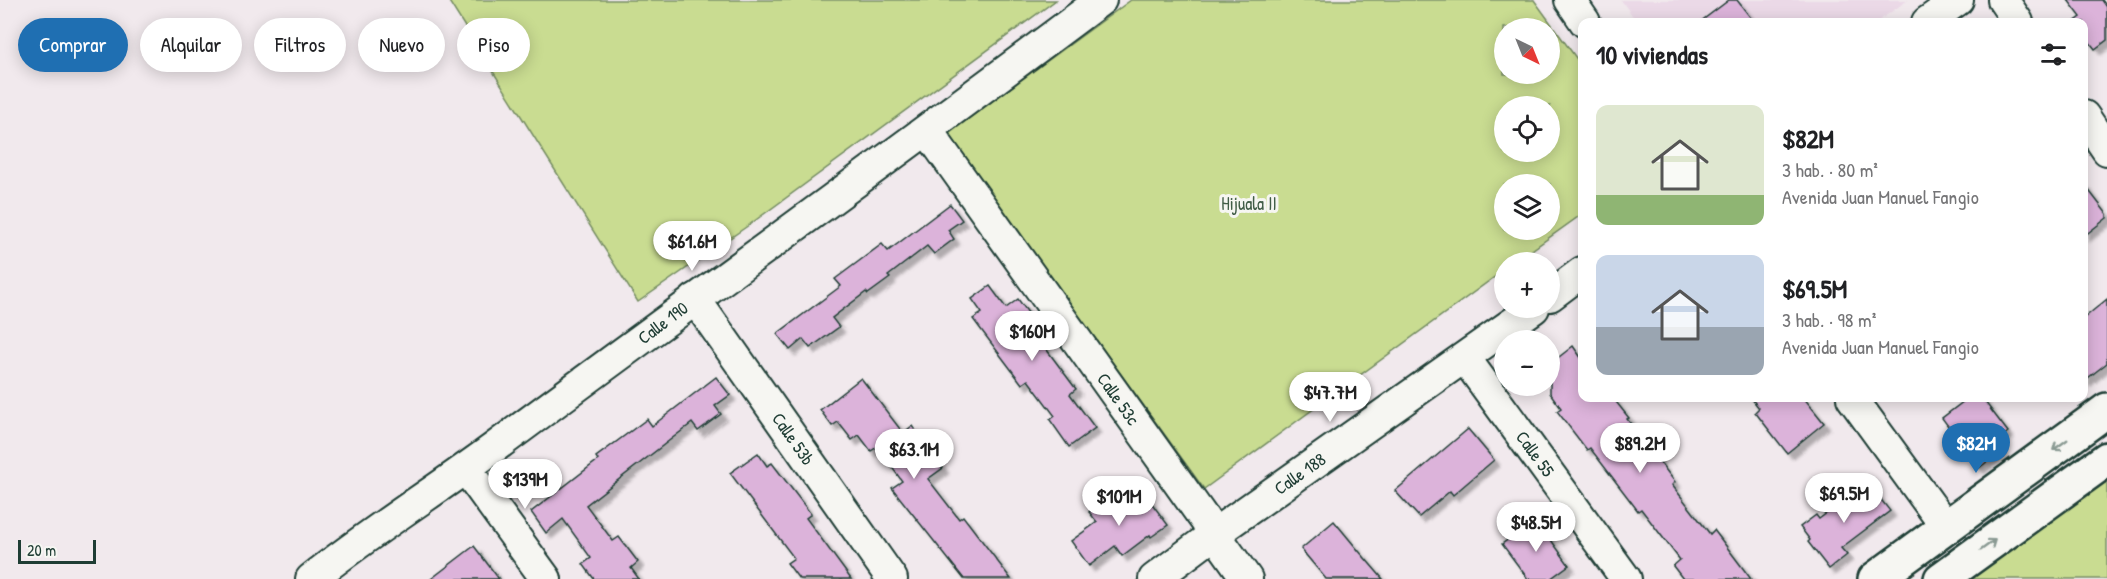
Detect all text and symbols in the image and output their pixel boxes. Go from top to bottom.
chip: Comprar [18,18,128,72]
chip: Alquilar [140,18,242,72]
chip: Filtros [254,18,346,72]
chip: Nuevo [358,18,445,72]
chip: Piso [457,18,530,72]
north arrow [1494,18,1560,84]
map controls [1494,18,1560,396]
text: 10 viviendas [1596,37,1708,72]
icon: filters [2037,38,2070,71]
button: locate [1494,96,1560,162]
text: $82M [1782,121,1834,156]
icon: home [1644,129,1716,201]
text: 3 hab. · 80 m² [1782,156,1878,183]
button: layers [1494,174,1560,240]
text: Avenida Juan Manuel Fangio [1782,183,1979,210]
park label: Hijuala II [1221,191,1277,216]
pin: $61.6M [643,221,741,272]
text: $61.6M [667,227,717,254]
button: + [1494,252,1560,318]
text: $69.5M [1782,271,1847,306]
icon: home [1644,279,1716,351]
street label: Calle 190 [632,295,693,350]
text: 3 hab. · 98 m² [1782,306,1876,333]
pin: $160M [990,311,1074,362]
text: $160M [1009,317,1055,344]
button: − [1494,330,1560,396]
text: Avenida Juan Manuel Fangio [1782,333,1979,360]
street label: Calle 53c [1091,368,1145,430]
pin: $47.7M [1281,372,1379,423]
text: $47.7M [1303,378,1357,405]
street label: Calle 53b [766,407,821,470]
pin: $89.2M [1591,423,1689,474]
pin: $82M [1940,423,2012,474]
street label: Calle 55 [1510,426,1561,482]
pin: $63.1M [865,429,963,480]
text: $89.2M [1614,429,1666,456]
text: $82M [1956,429,1996,456]
text: $63.1M [889,435,939,462]
one-way arrow [2052,439,2068,451]
street label: Calle 188 [1269,447,1331,500]
pin: $139M [483,459,567,510]
text: $139M [502,465,548,492]
pin: $69.5M [1795,473,1893,524]
pin: $101M [1077,476,1161,527]
text: $69.5M [1819,479,1869,506]
text: $101M [1096,482,1142,509]
pin: $48.5M [1487,502,1585,553]
text: $48.5M [1511,508,1561,535]
scale bar [18,537,96,564]
one-way arrow [1980,538,1996,551]
text: 20 m [27,539,56,561]

